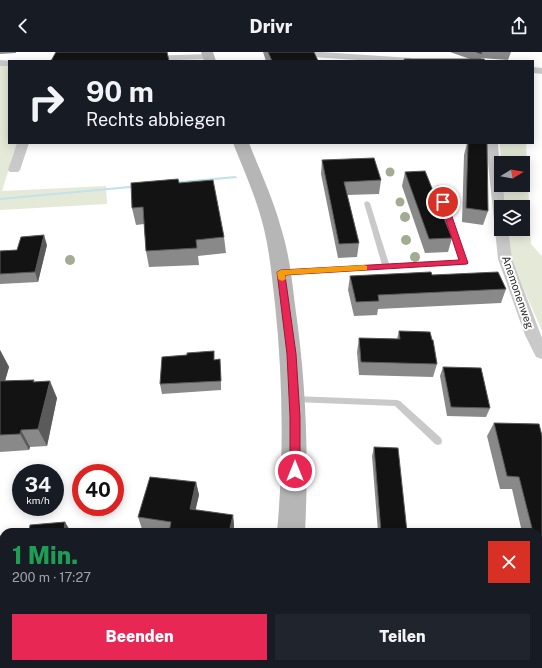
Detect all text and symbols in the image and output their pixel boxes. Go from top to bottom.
icon: back [12,15,34,37]
icon: share [508,15,530,37]
text: Drivr [250,16,292,37]
text: 90 m [86,75,154,108]
icon: right [20,76,72,128]
text: Rechts abbiegen [86,109,226,130]
north arrow [494,156,530,192]
map controls [494,156,530,236]
pin [426,185,460,219]
icon: arrive [432,191,454,213]
button: layers [494,200,530,236]
street label: Anemonenweg [500,254,536,330]
position arrow [274,450,316,492]
speed limit sign: 40 [72,464,124,516]
text: 34 [25,473,51,497]
text: km/h [26,494,50,506]
text: 1 Min. [12,541,78,569]
button: close [488,541,530,583]
text: 200 m · 17:27 [12,570,91,585]
button: Beenden [12,614,267,660]
button: Teilen [275,614,530,660]

